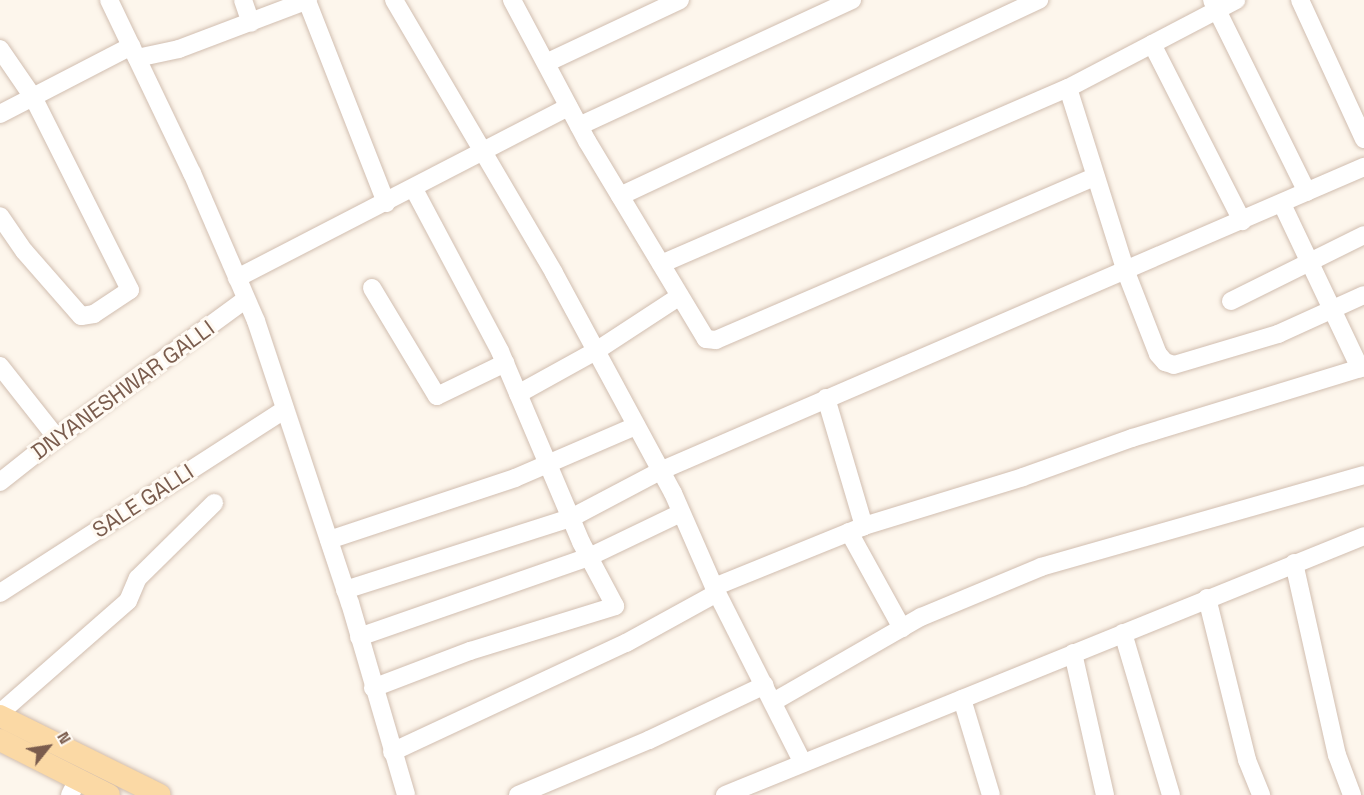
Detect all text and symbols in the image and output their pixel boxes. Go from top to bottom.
street label: DNYANESHWAR GALLI [26,315,220,465]
street label: SALE GALLI [88,459,198,543]
north arrow [18,717,78,777]
text: N [52,728,76,748]

